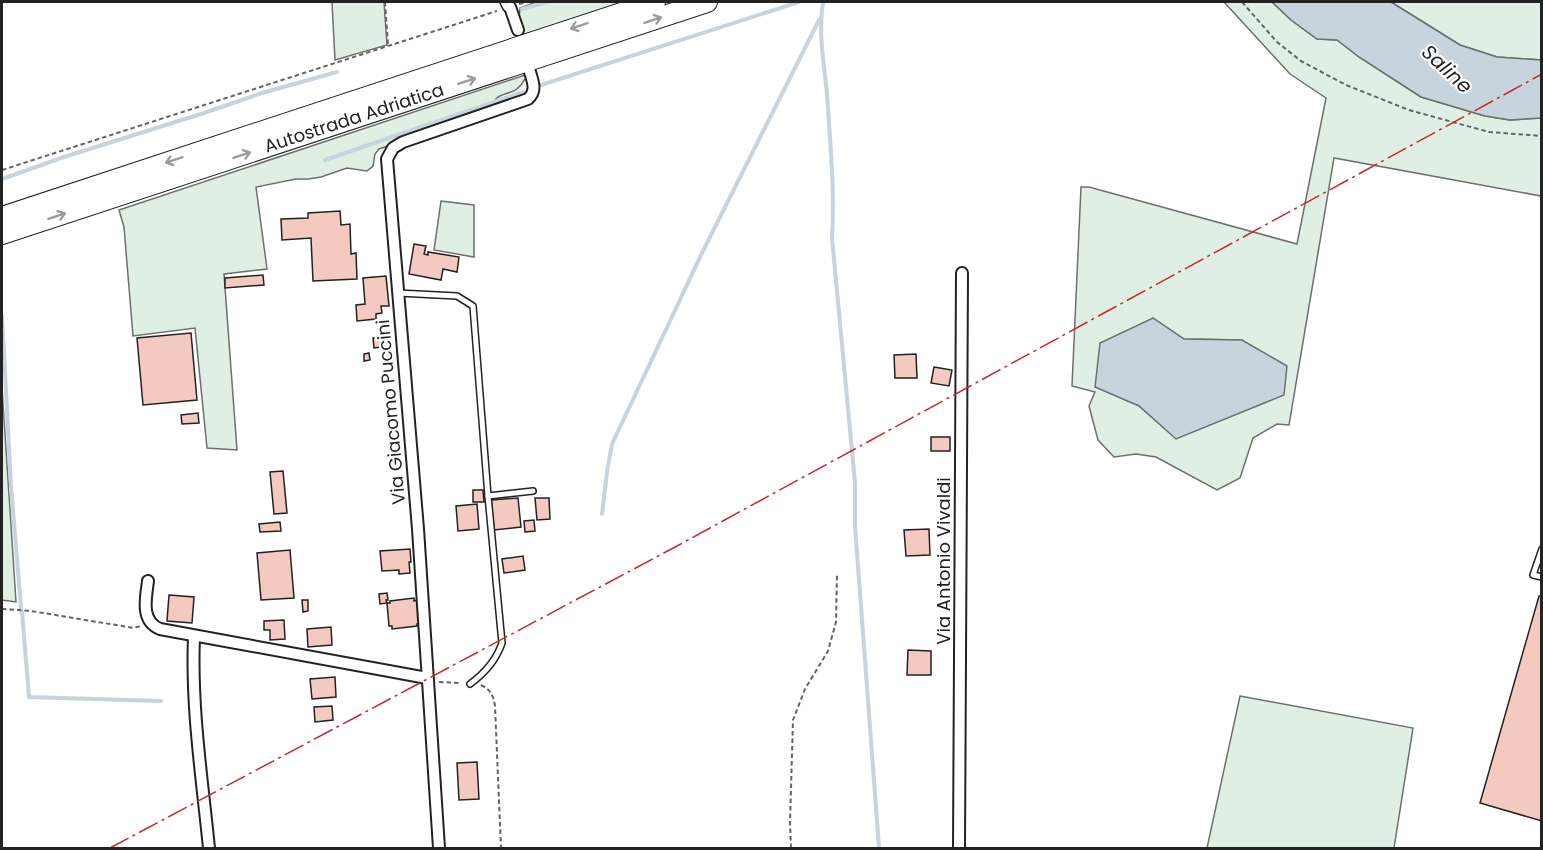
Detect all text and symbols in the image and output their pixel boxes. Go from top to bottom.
one-way arrow [643,13,662,24]
one-way arrow [570,22,589,33]
water label: Saline [1415,38,1479,100]
one-way arrow [457,74,476,85]
street label: Autostrada Adriatica [261,77,447,158]
one-way arrow [232,148,251,159]
one-way arrow [166,155,184,166]
one-way arrow [47,209,66,220]
street label: Via Giacomo Puccini [370,318,411,506]
street label: Via Antonio Vivaldi [931,477,956,645]

